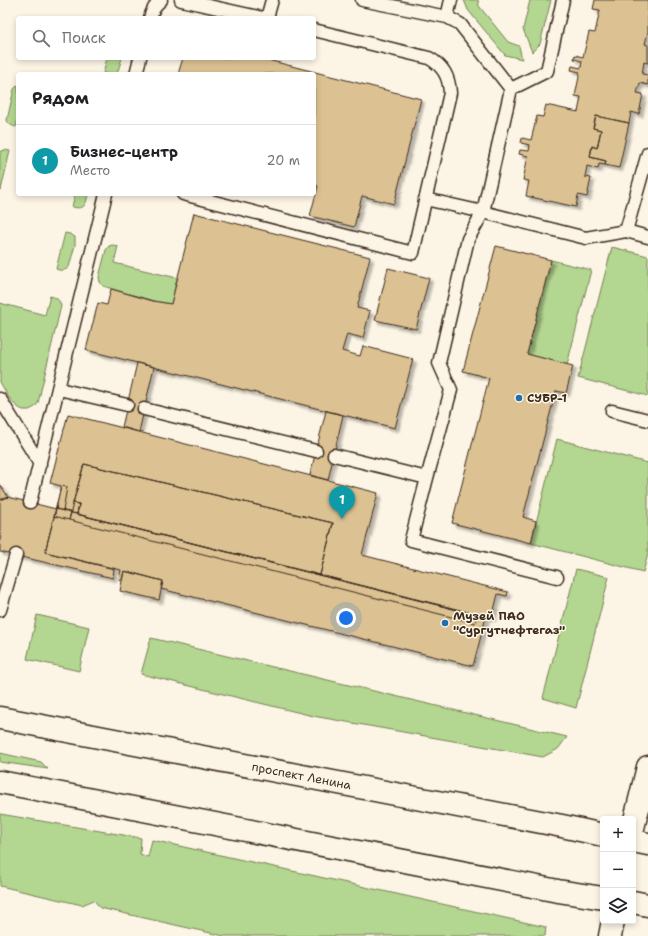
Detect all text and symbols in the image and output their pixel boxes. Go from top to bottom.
search box [16,16,316,60]
icon: search [30,27,52,49]
text: Поиск [62,28,106,48]
text: Рядом [32,87,89,109]
text: Бизнес-центр [70,142,178,162]
text: 1 [42,152,48,169]
text: 20 m [267,152,300,169]
text: Место [70,162,110,179]
place label: СУБР-1 [527,390,567,406]
marker: СУБР-1 [514,393,524,403]
pin: 1 [329,486,355,519]
your location [336,608,356,628]
place label: Музей ПАО "Сургутнефтегаз" [453,608,565,638]
marker: Музей ПАО "Сургутнефтегаз" [440,618,450,628]
street label: проспект Ленина [250,759,353,793]
map controls [600,816,636,924]
button: + [600,816,636,852]
button: − [600,852,636,888]
button: layers [600,888,636,924]

